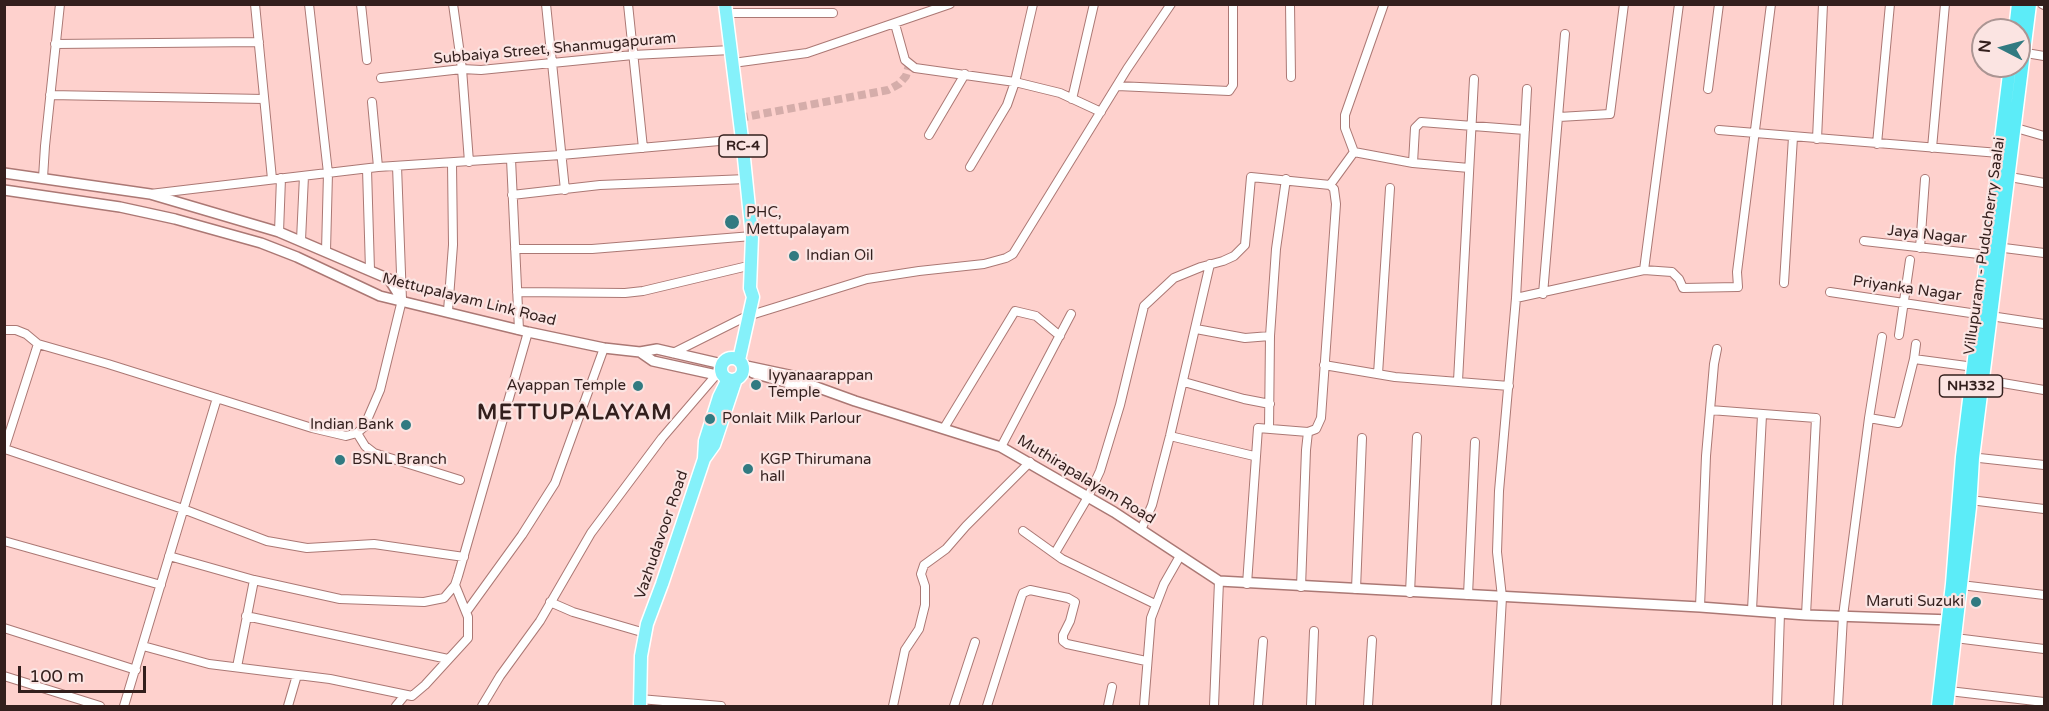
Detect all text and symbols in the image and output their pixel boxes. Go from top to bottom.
north arrow [1971,18,2031,78]
street label: Subbaiya Street, Shanmugapuram [433,29,677,69]
text: N [1974,39,1996,54]
road number: RC-4 [719,135,767,157]
street label: Villupuram - Puducherry Saalai [1961,136,2009,356]
place label: PHC, Mettupalayam [746,204,849,239]
marker: PHC, Mettupalayam [723,213,741,231]
street label: Jaya Nagar [1886,222,1968,248]
place label: Indian Oil [806,247,873,265]
marker: Indian Oil [787,249,801,263]
street label: Mettupalayam Link Road [380,270,558,330]
street label: Priyanka Nagar [1852,272,1962,306]
place label: Iyyanaarappan Temple [768,367,873,402]
road number: NH332 [1940,375,2002,397]
place label: Ayappan Temple [506,377,626,395]
marker: Iyyanaarappan Temple [749,378,763,392]
marker: Ayappan Temple [631,379,645,393]
district label: METTUPALAYAM [477,400,673,426]
place label: Ponlait Milk Parlour [722,410,861,428]
marker: Ponlait Milk Parlour [703,412,717,426]
place label: Indian Bank [310,416,394,434]
marker: Indian Bank [399,418,413,432]
street label: Muthirapalayam Road [1014,432,1158,528]
place label: BSNL Branch [352,451,447,469]
place label: KGP Thirumana hall [760,451,871,486]
marker: BSNL Branch [333,453,347,467]
marker: KGP Thirumana hall [741,462,755,476]
street label: Vazhudavoor Road [632,468,692,602]
place label: Maruti Suzuki [1866,593,1964,611]
marker: Maruti Suzuki [1969,595,1983,609]
scale bar [21,654,148,692]
text: 100 m [29,665,84,687]

